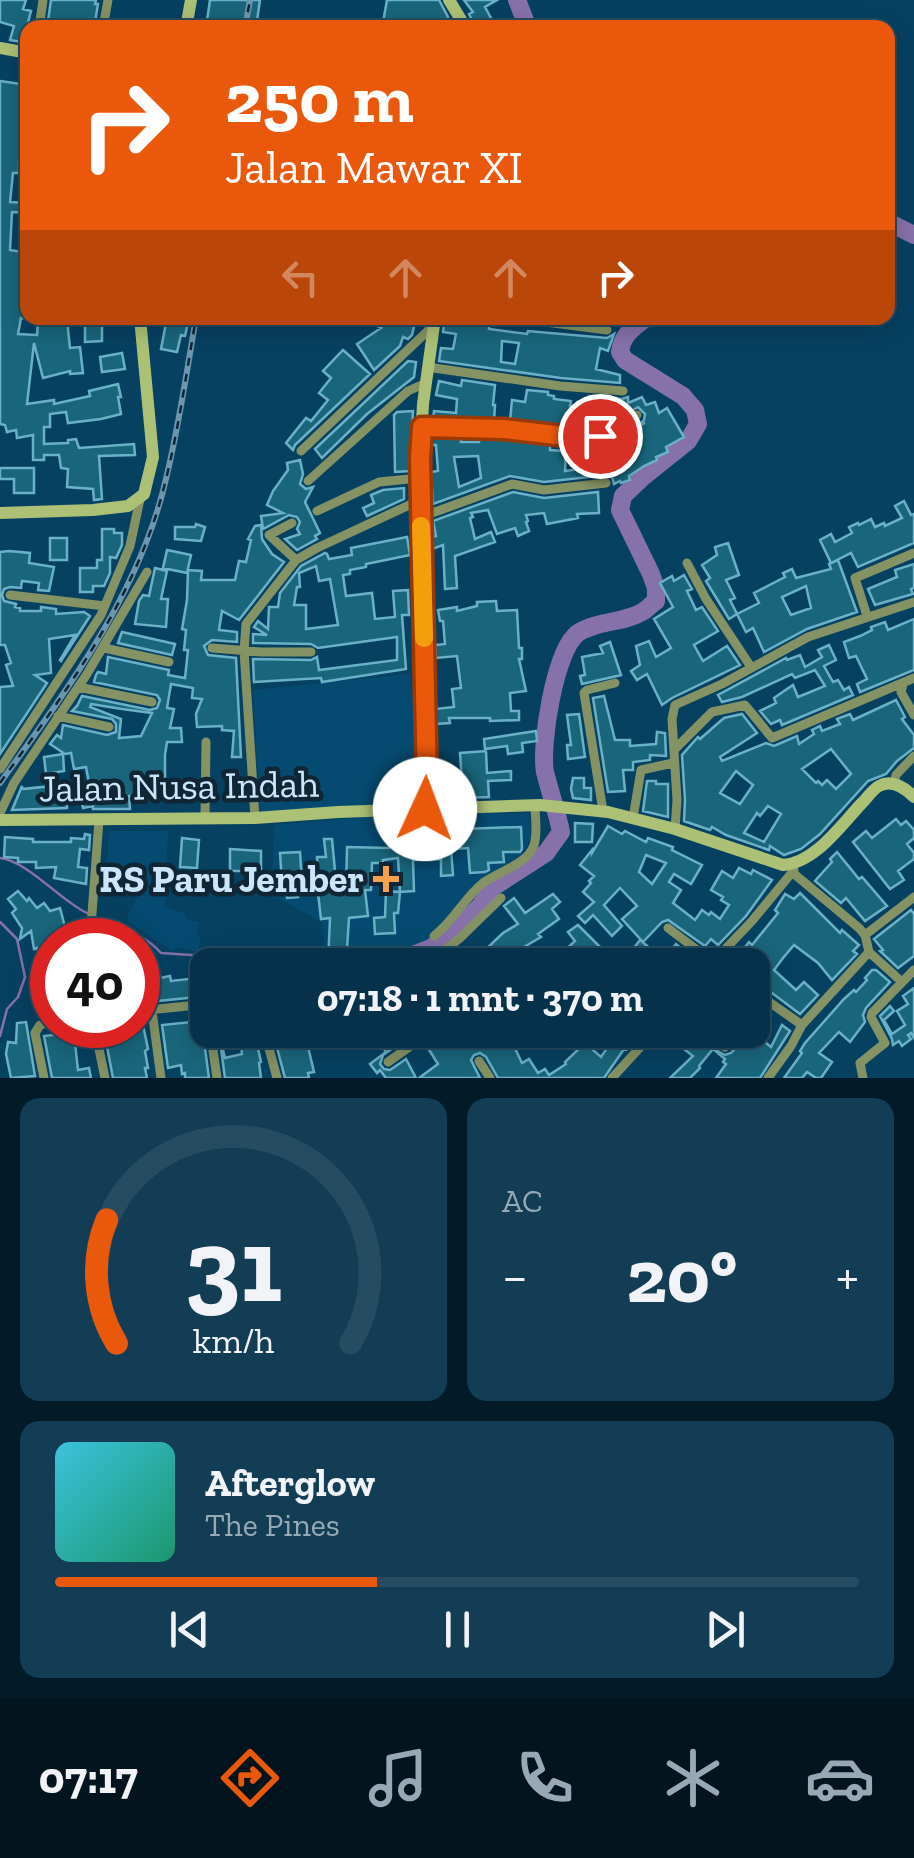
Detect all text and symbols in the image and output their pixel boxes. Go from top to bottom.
text: 250 m [225,56,414,140]
icon: right [60,60,190,190]
text: Jalan Mawar XI [225,141,523,195]
icon: left [273,250,328,305]
icon: ahead [378,250,433,305]
icon: ahead [483,250,538,305]
icon: right [588,250,643,305]
pin [558,394,643,479]
icon: arrive [573,409,628,464]
position arrow [373,757,477,861]
street label: Jalan Nusa Indah [39,761,319,811]
place label: RS Paru Jember [99,856,364,902]
marker: RS Paru Jember [373,866,399,892]
speed limit sign: 40 [30,918,160,1048]
text: 07:18 · 1 mnt · 370 m [317,975,643,1021]
text: AC [502,1182,543,1220]
text: 31 [185,1203,282,1328]
text: 20° [626,1231,737,1321]
text: − [502,1243,528,1309]
text: + [836,1243,859,1309]
text: km/h [193,1319,274,1362]
text: Afterglow [205,1460,375,1506]
text: The Pines [205,1506,340,1544]
icon: previous [162,1602,217,1657]
icon: pause [430,1602,485,1657]
icon: next [698,1602,753,1657]
icon: directions [215,1743,285,1813]
icon: music [363,1743,433,1813]
icon: phone [510,1743,580,1813]
icon: climate [658,1743,728,1813]
icon: car [805,1743,875,1813]
text: 07:17 [39,1751,138,1805]

